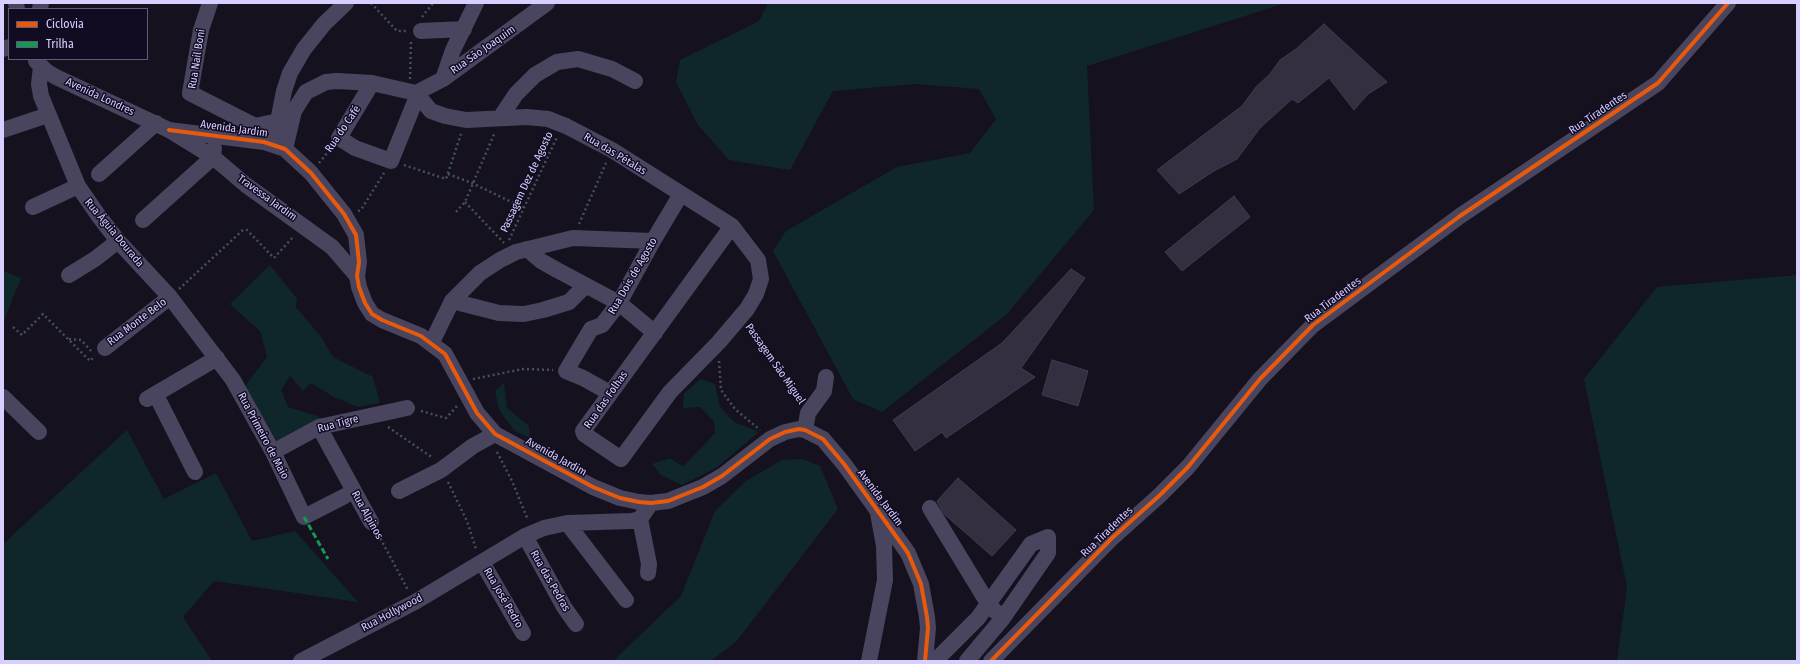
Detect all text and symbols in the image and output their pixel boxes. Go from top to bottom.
legend [8,8,148,60]
text: Ciclovia [46,17,84,31]
street label: Rua São Joaquim [448,23,518,77]
street label: Rua Nail Boni [186,28,208,90]
text: Trilha [46,37,74,51]
street label: Avenida Londres [64,75,136,119]
street label: Rua Tiradentes [1566,89,1630,137]
street label: Rua do Café [323,103,363,155]
street label: Avenida Jardim [200,118,268,140]
street label: Passagem Dez de Agosto [498,130,556,234]
street label: Rua das Pétalas [581,130,649,178]
street label: Travessa Jardim [235,172,299,224]
street label: Rua Águia Dourada [82,196,146,270]
street label: Rua Dois de Agosto [606,235,660,317]
street label: Rua Tiradentes [1302,275,1364,325]
street label: Rua Monte Belo [105,295,169,349]
street label: Passagem São Miguel [742,321,808,407]
street label: Rua das Folhas [581,369,631,431]
street label: Rua Primeiro de Maio [235,390,291,482]
street label: Rua Tigre [316,412,360,436]
street label: Avenida Jardim [523,435,589,479]
street label: Avenida Jardim [854,467,906,529]
street label: Rua Alpinos [348,488,386,542]
street label: Rua Tiradentes [1078,504,1136,560]
street label: Rua das Pedras [527,548,573,614]
street label: Rua José Pedro [480,566,526,630]
street label: Rua Hollywood [359,591,425,635]

